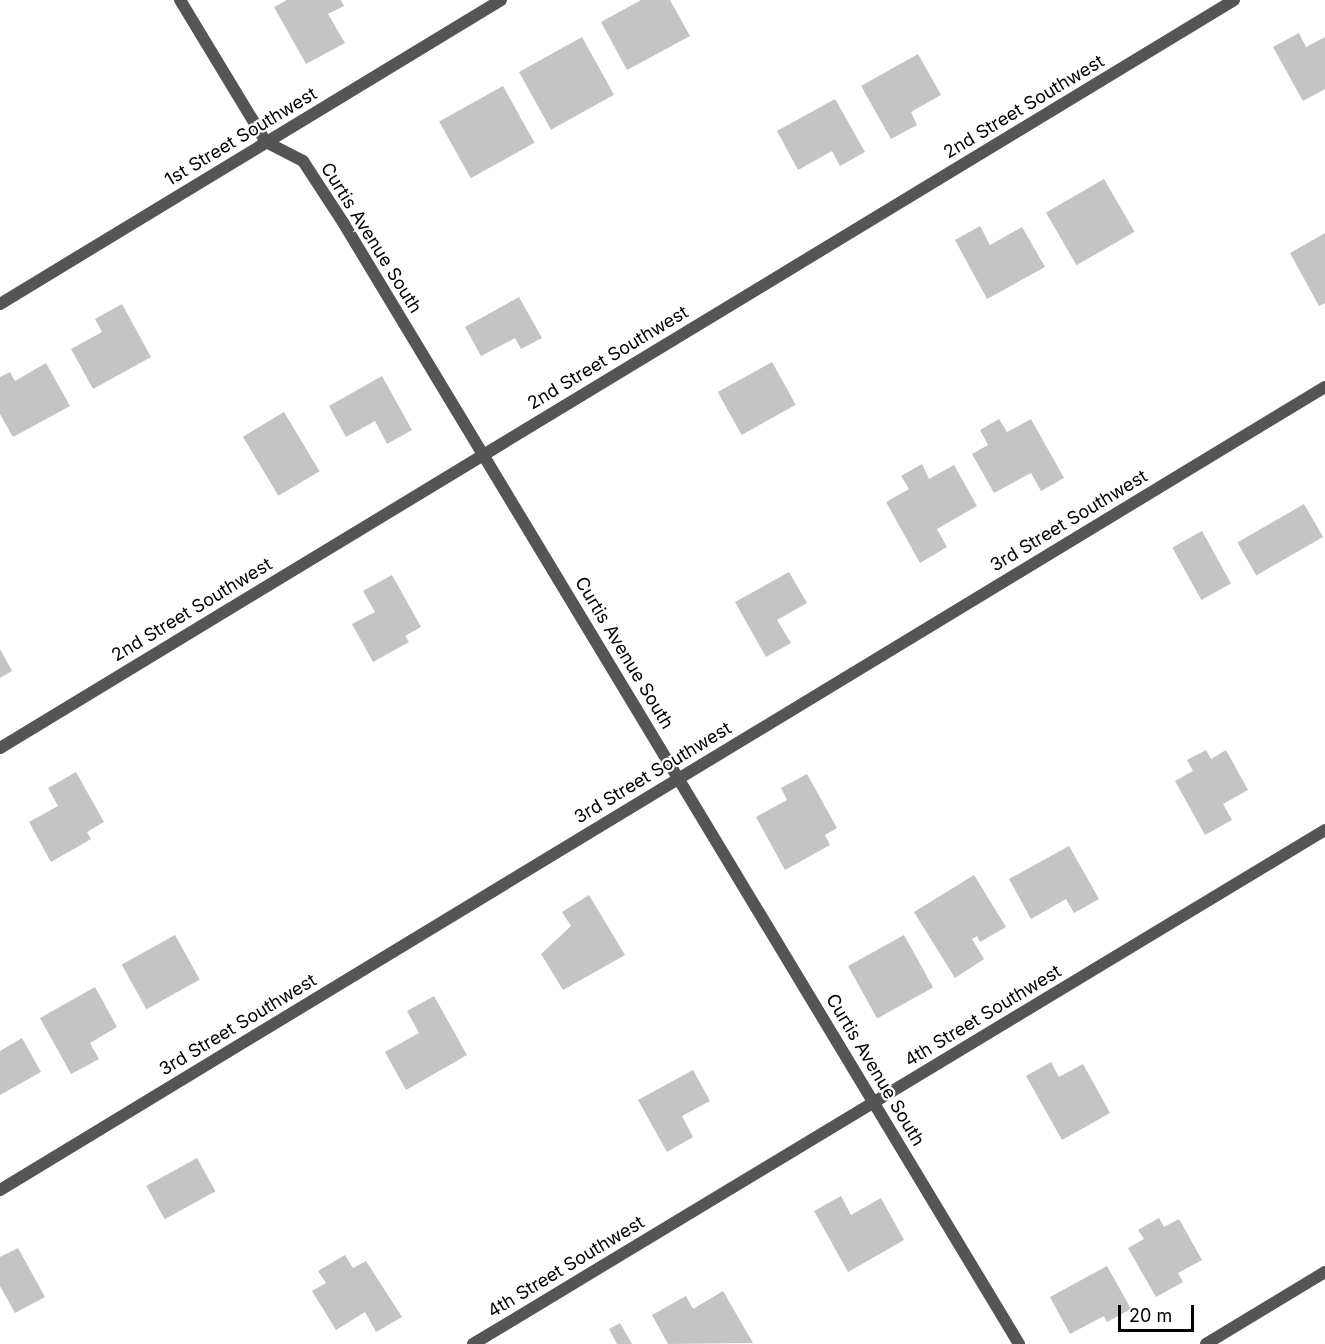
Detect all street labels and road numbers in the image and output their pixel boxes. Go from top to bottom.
street label: 2nd Street Southwest [940,51,1108,163]
street label: 1st Street Southwest [161,83,321,191]
street label: Curtis Avenue South [316,159,426,317]
street label: 2nd Street Southwest [524,302,692,414]
street label: 3rd Street Southwest [987,466,1151,576]
street label: 2nd Street Southwest [108,554,276,666]
street label: Curtis Avenue South [570,573,678,733]
street label: 3rd Street Southwest [571,718,735,828]
street label: 4th Street Southwest [901,961,1065,1071]
street label: 3rd Street Southwest [156,970,320,1080]
street label: Curtis Avenue South [821,990,929,1150]
street label: 4th Street Southwest [484,1212,648,1322]

